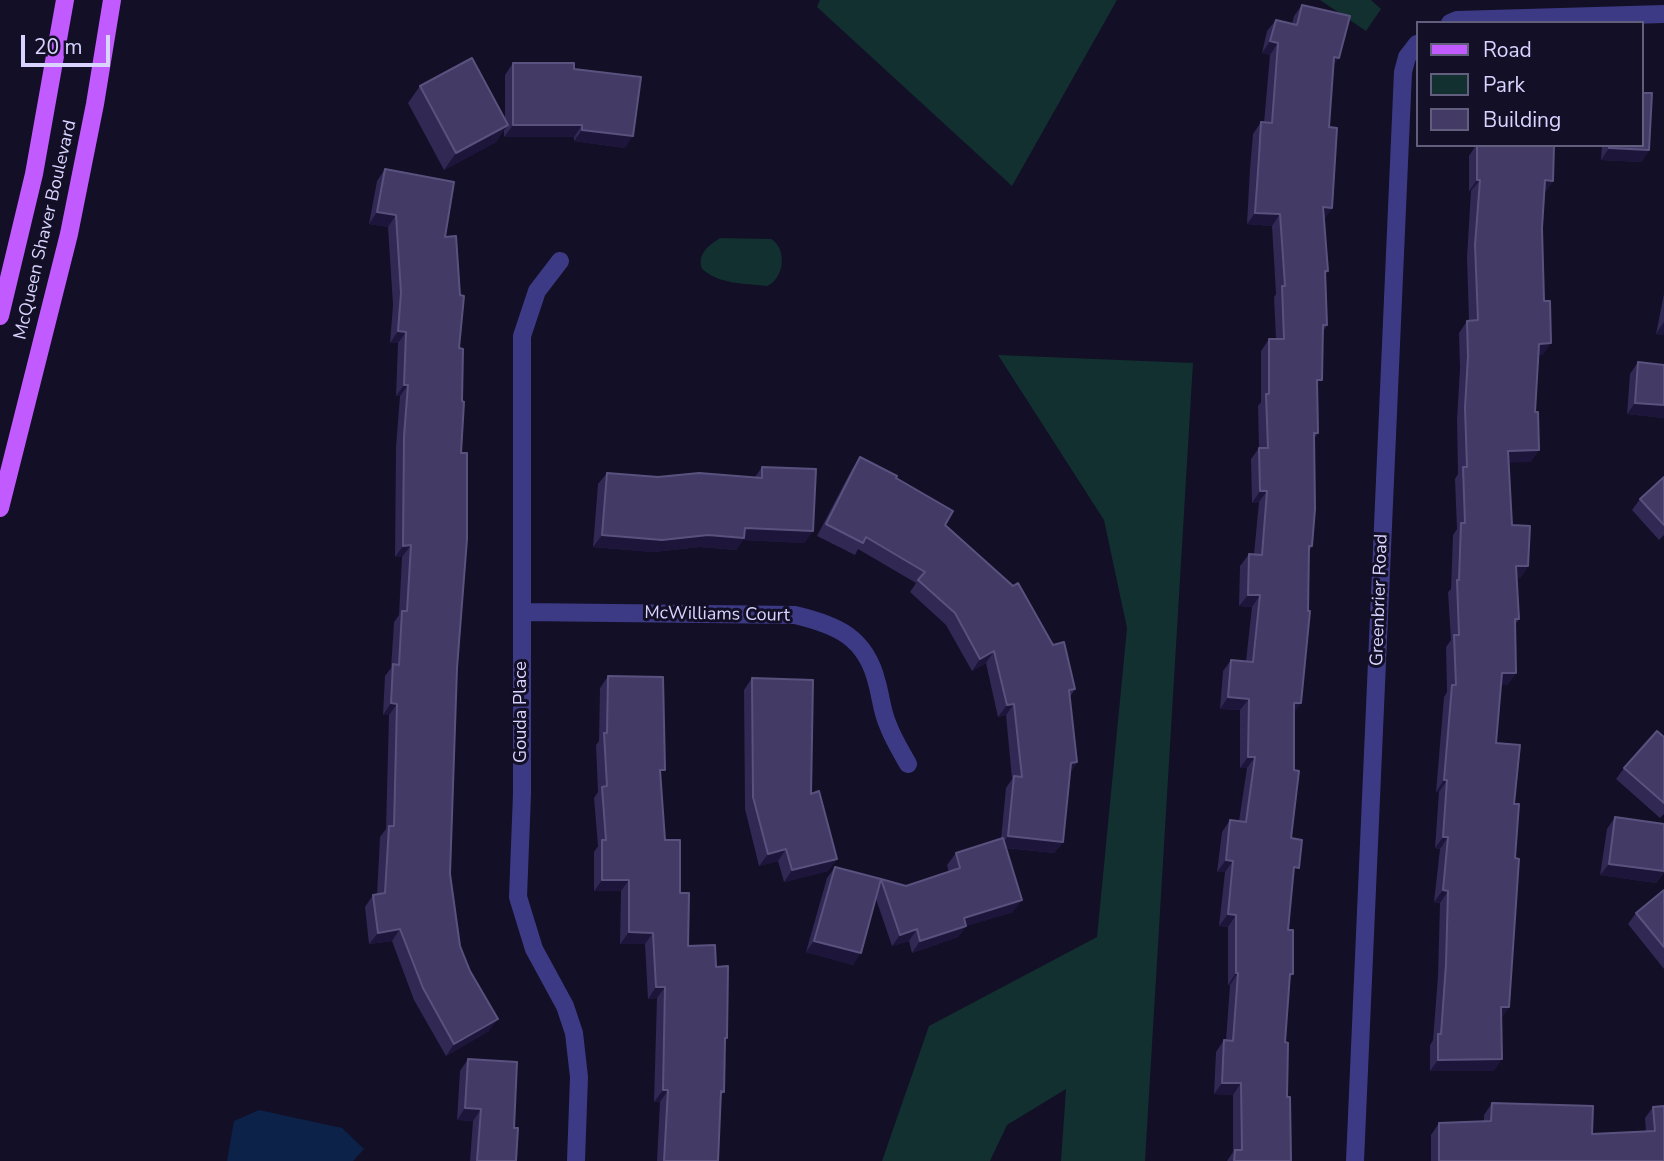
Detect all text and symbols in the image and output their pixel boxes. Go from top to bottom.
scale bar [24,21,114,65]
legend [1416,21,1643,147]
text: 20 m [34,33,83,61]
text: Road [1483,36,1532,64]
text: Park [1483,71,1525,99]
text: Building [1483,106,1561,134]
street label: McQueen Shaver Boulevard [10,118,82,342]
street label: Greenbrier Road [1367,533,1393,667]
street label: McWilliams Court [644,603,790,627]
street label: Gouda Place [511,661,533,763]

